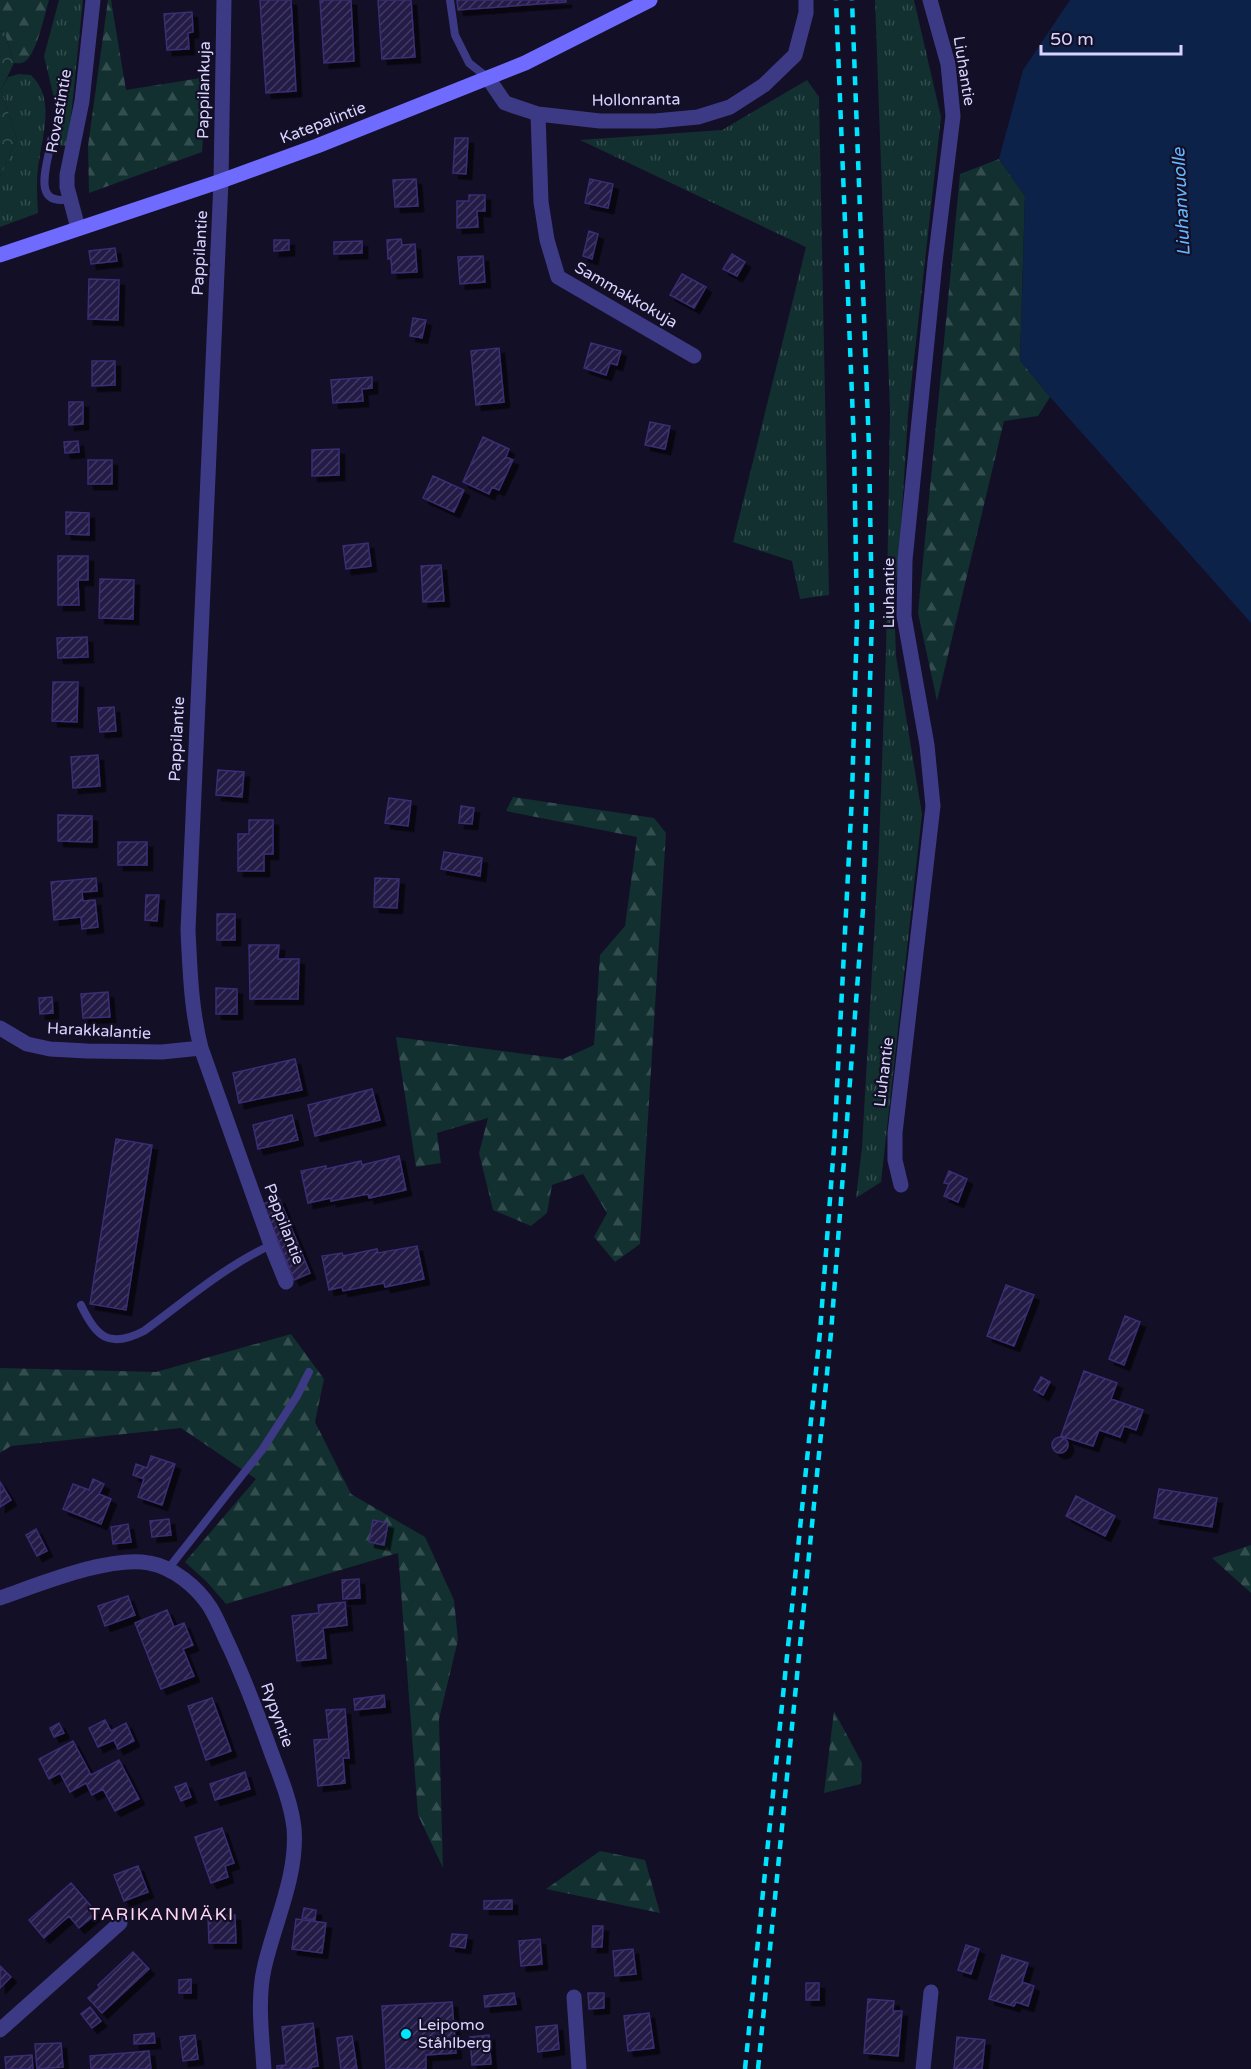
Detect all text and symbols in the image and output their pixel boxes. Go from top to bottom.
scale bar [1041,18,1180,56]
text: 50 m [1050,28,1094,50]
street label: Liuhantie [949,35,979,107]
street label: Pappilankuja [193,41,215,139]
street label: Rovastintie [42,68,76,154]
street label: Hollonranta [591,89,681,111]
street label: Katepalintie [277,97,369,149]
water label: Liuhanvuolle [1167,147,1195,257]
street label: Pappilantie [188,210,212,296]
street label: Sammakkokuja [571,257,681,333]
street label: Liuhantie [879,558,899,628]
street label: Pappilantie [165,696,189,782]
street label: Harakkalantie [46,1018,152,1044]
street label: Liuhantie [870,1036,898,1108]
street label: Pappilantie [259,1181,309,1267]
street label: Rypyntie [256,1680,298,1750]
district label: TARIKANMÄKI [89,1903,235,1925]
place label: Leipomo Ståhlberg [418,2015,491,2053]
marker: Leipomo Ståhlberg [399,2027,413,2041]

